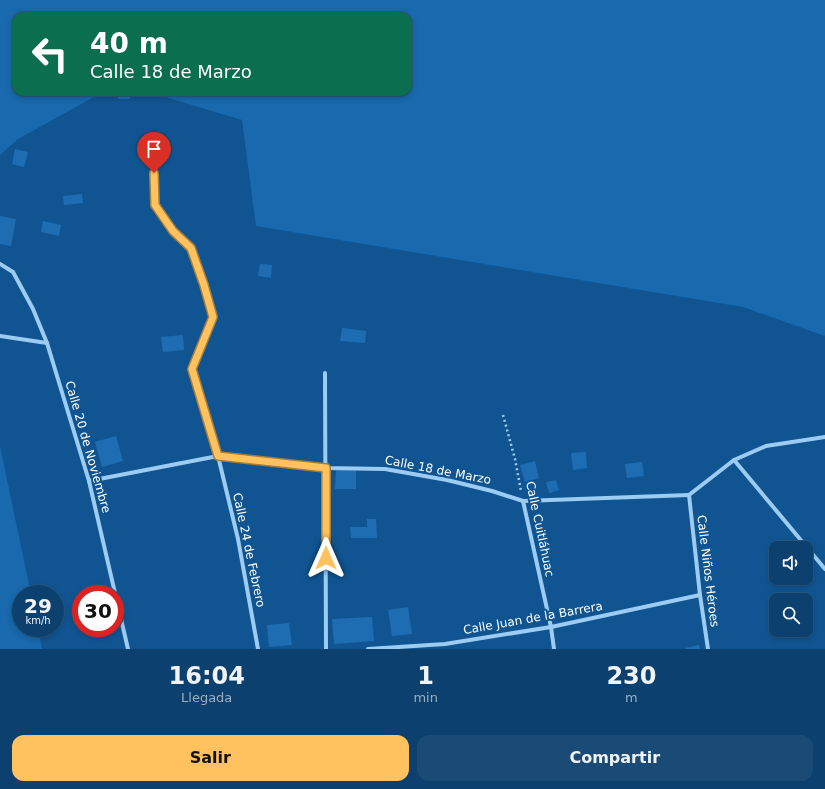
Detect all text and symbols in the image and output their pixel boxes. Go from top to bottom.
text: 40 m [90,27,168,60]
icon: left [24,28,76,80]
text: Calle 18 de Marzo [90,61,252,82]
pin [137,132,171,173]
icon: arrive [143,138,165,160]
street label: Calle 20 de Noviembre [62,379,114,515]
street label: Calle 18 de Marzo [384,453,492,487]
street label: Calle Cuitláhuac [523,480,557,578]
street label: Calle 24 de Febrero [230,491,268,609]
street label: Calle Niños Héroes [694,514,722,628]
position arrow [305,537,347,579]
map controls [769,541,813,637]
button: sound [769,541,813,585]
speed limit sign: 30 [72,585,124,637]
button: search [769,593,813,637]
text: 29 [24,594,52,618]
street label: Calle Juan de la Barrera [462,599,604,637]
text: km/h [25,615,51,626]
text: 16:04 [168,662,245,690]
text: 1 [417,662,434,690]
text: 230 [606,662,656,690]
text: Llegada [181,690,232,705]
text: min [413,690,438,705]
text: m [625,690,638,705]
button: Salir [12,735,409,781]
button: Compartir [417,735,813,781]

